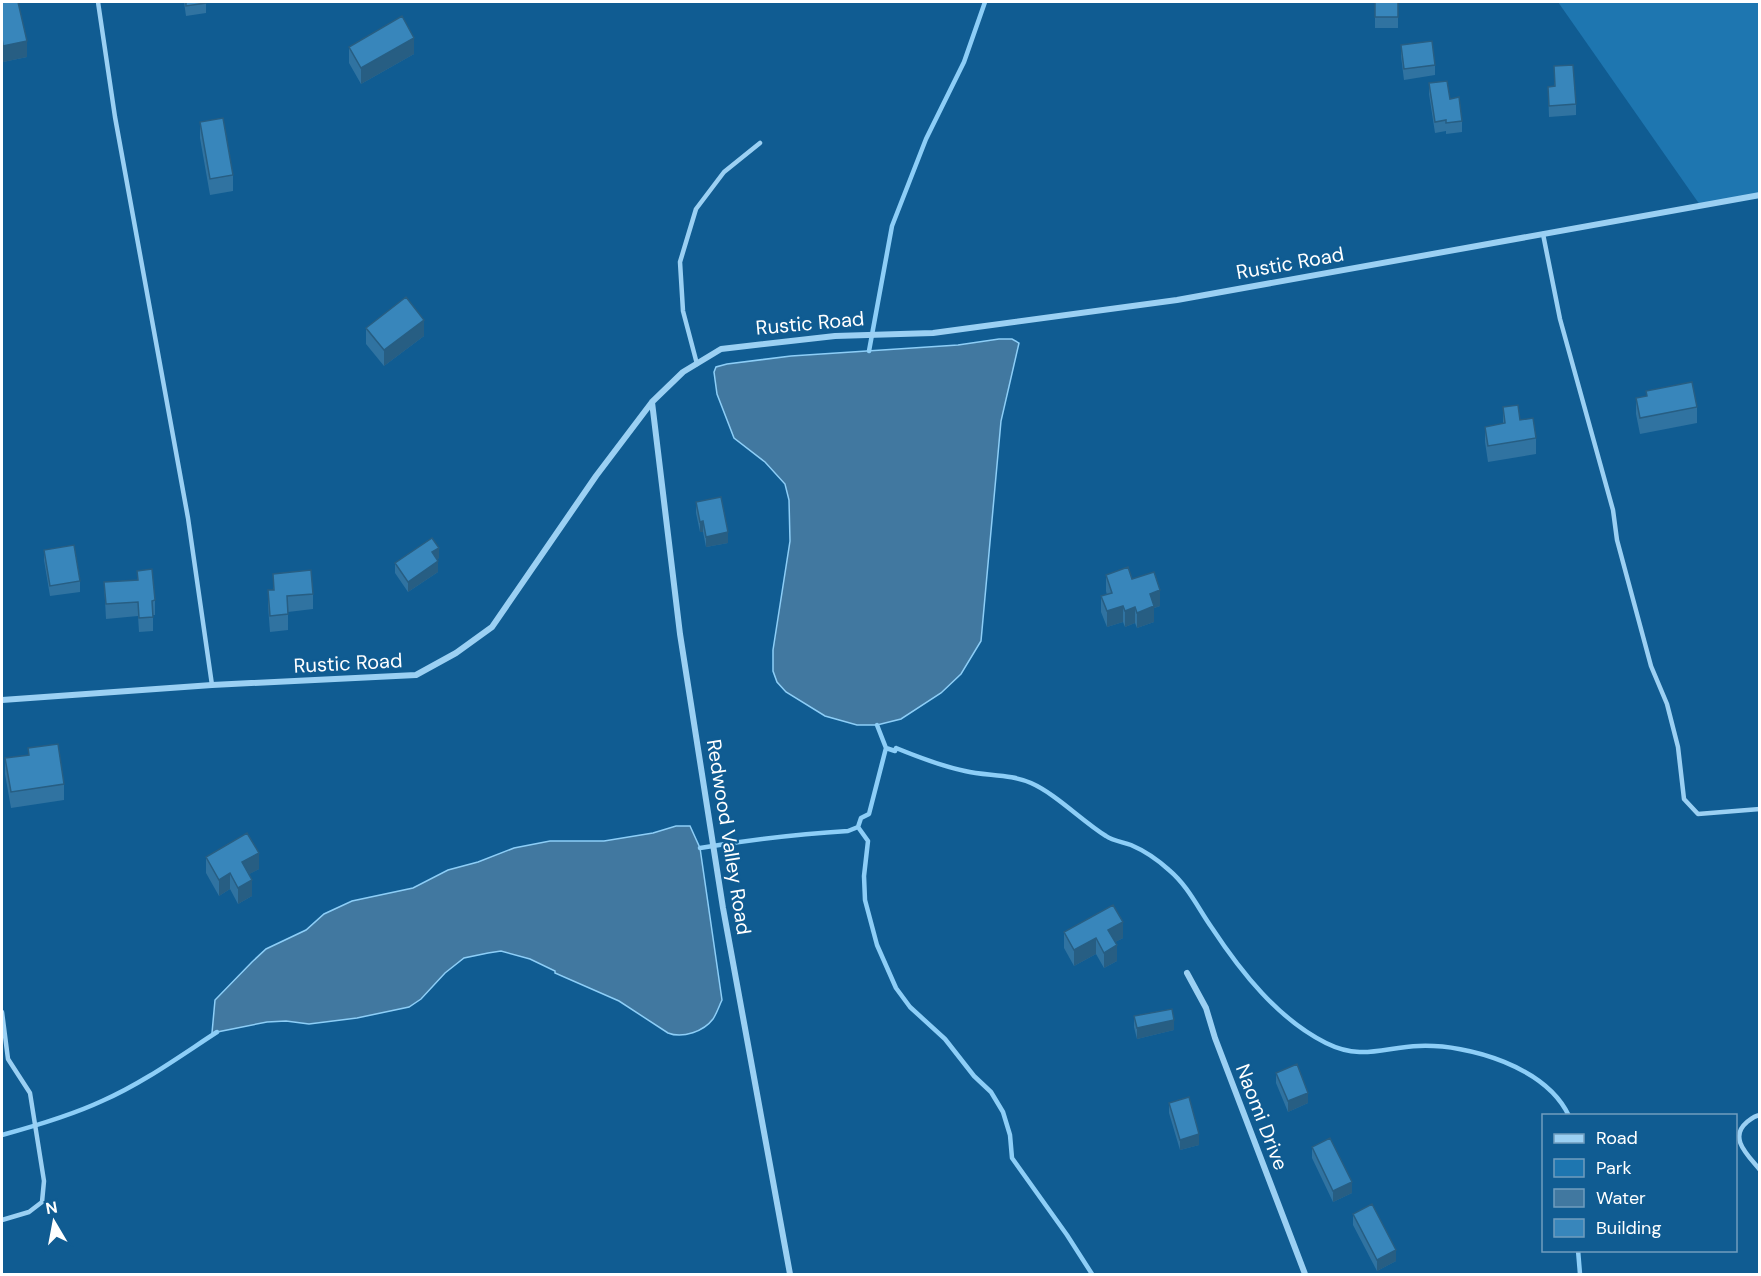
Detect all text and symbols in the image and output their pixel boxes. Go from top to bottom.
street label: Rustic Road [1234,241,1346,285]
street label: Rustic Road [755,305,865,341]
street label: Rustic Road [293,647,403,679]
street label: Redwood Valley Road [701,737,757,937]
street label: Naomi Drive [1230,1060,1294,1174]
legend [1542,1114,1737,1252]
text: Road [1596,1126,1638,1150]
text: Park [1596,1156,1632,1180]
text: Water [1596,1186,1646,1210]
north arrow [24,1192,84,1252]
text: N [44,1196,59,1219]
text: Building [1596,1216,1661,1240]

